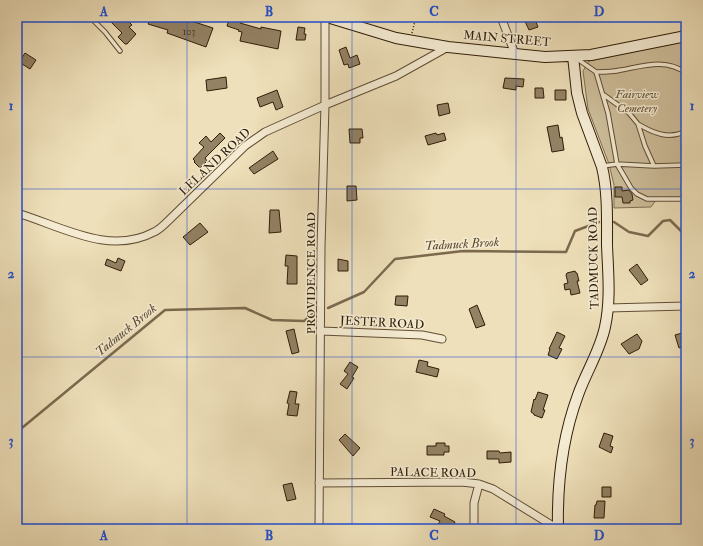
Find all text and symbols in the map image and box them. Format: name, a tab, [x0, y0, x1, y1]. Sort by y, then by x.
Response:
text: A	[99, 4, 109, 20]
text: B	[265, 4, 273, 20]
text: C	[429, 4, 439, 20]
text: D	[594, 4, 605, 20]
house number: 103	[183, 26, 195, 38]
street label: MAIN STREET	[463, 28, 551, 50]
park label: Fairview Cemetery	[614, 87, 659, 116]
text: 1	[9, 98, 14, 114]
text: 1	[690, 98, 695, 114]
street label: LELAND ROAD	[176, 125, 254, 199]
street label: TADMUCK ROAD	[586, 206, 602, 309]
street label: PROVIDENCE ROAD	[304, 212, 319, 334]
water label: Tadmuck Brook	[424, 234, 500, 254]
text: 2	[8, 266, 15, 282]
text: 2	[689, 266, 696, 282]
water label: Tadmuck Brook	[92, 300, 160, 360]
street label: JESTER ROAD	[339, 313, 425, 333]
text: 3	[9, 433, 14, 449]
text: 3	[690, 433, 695, 449]
street label: PALACE ROAD	[390, 465, 476, 481]
text: A	[99, 528, 109, 544]
text: B	[265, 528, 273, 544]
text: C	[429, 528, 439, 544]
text: D	[594, 528, 605, 544]

